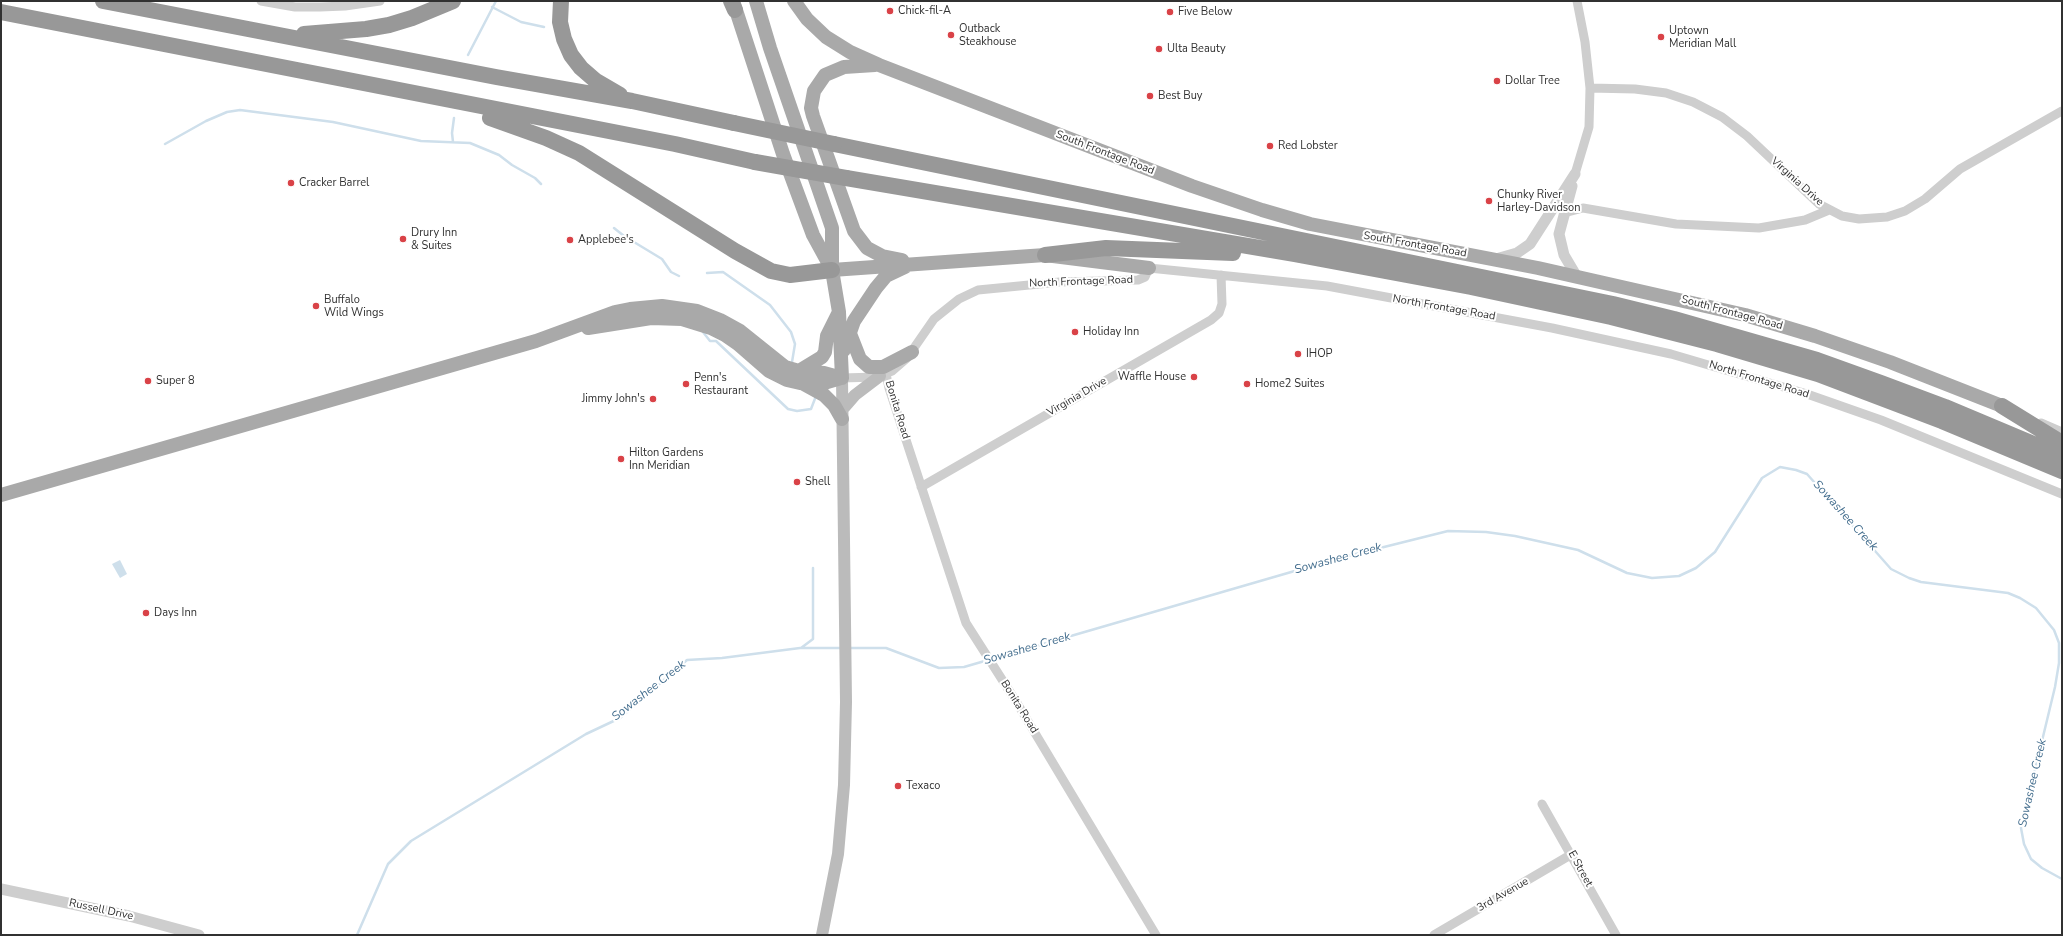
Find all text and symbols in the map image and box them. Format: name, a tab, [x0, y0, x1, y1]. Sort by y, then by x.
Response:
place label: Chick-fil-A	[898, 4, 951, 18]
place label: Five Below	[1178, 5, 1233, 19]
marker: Chick-fil-A	[885, 6, 895, 16]
marker: Five Below	[1165, 7, 1175, 17]
place label: Outback Steakhouse	[959, 22, 1016, 48]
place label: Uptown Meridian Mall	[1669, 24, 1736, 50]
marker: Outback Steakhouse	[946, 30, 956, 40]
marker: Uptown Meridian Mall	[1656, 32, 1666, 42]
place label: Ulta Beauty	[1167, 42, 1226, 56]
marker: Ulta Beauty	[1154, 44, 1164, 54]
place label: Dollar Tree	[1505, 74, 1560, 88]
marker: Dollar Tree	[1492, 76, 1502, 86]
place label: Best Buy	[1158, 89, 1202, 103]
marker: Best Buy	[1145, 91, 1155, 101]
street label: South Frontage Road	[1054, 128, 1156, 178]
place label: Red Lobster	[1278, 139, 1338, 153]
marker: Red Lobster	[1265, 141, 1275, 151]
street label: Virginia Drive	[1768, 155, 1826, 209]
place label: Cracker Barrel	[299, 176, 369, 190]
marker: Cracker Barrel	[286, 178, 296, 188]
place label: Chunky River Harley-Davidson	[1497, 188, 1580, 214]
marker: Chunky River Harley-Davidson	[1484, 196, 1494, 206]
place label: Drury Inn & Suites	[411, 226, 457, 252]
street label: South Frontage Road	[1362, 229, 1468, 261]
place label: Applebee's	[578, 233, 634, 247]
marker: Drury Inn & Suites	[398, 234, 408, 244]
marker: Applebee's	[565, 235, 575, 245]
street label: North Frontage Road	[1029, 274, 1133, 290]
street label: North Frontage Road	[1392, 292, 1496, 324]
place label: Buffalo Wild Wings	[324, 293, 384, 319]
street label: South Frontage Road	[1680, 293, 1784, 333]
marker: Buffalo Wild Wings	[311, 301, 321, 311]
place label: Holiday Inn	[1083, 325, 1139, 339]
marker: Holiday Inn	[1070, 327, 1080, 337]
place label: IHOP	[1306, 347, 1333, 361]
marker: IHOP	[1293, 349, 1303, 359]
street label: North Frontage Road	[1707, 358, 1811, 402]
place label: Waffle House	[1118, 370, 1186, 384]
place label: Penn's Restaurant	[694, 371, 748, 397]
marker: Waffle House	[1189, 372, 1199, 382]
place label: Super 8	[156, 374, 195, 388]
street label: Virginia Drive	[1045, 375, 1109, 419]
marker: Super 8	[143, 376, 153, 386]
place label: Home2 Suites	[1255, 377, 1325, 391]
marker: Penn's Restaurant	[681, 379, 691, 389]
street label: Bonita Road	[882, 379, 912, 441]
marker: Home2 Suites	[1242, 379, 1252, 389]
place label: Jimmy John's	[582, 392, 645, 406]
marker: Jimmy John's	[648, 394, 658, 404]
place label: Hilton Gardens Inn Meridian	[629, 446, 704, 472]
marker: Hilton Gardens Inn Meridian	[616, 454, 626, 464]
place label: Shell	[805, 475, 830, 489]
marker: Shell	[792, 477, 802, 487]
water label: Sowashee Creek	[1810, 478, 1880, 554]
water label: Sowashee Creek	[1293, 540, 1383, 578]
place label: Days Inn	[154, 606, 197, 620]
marker: Days Inn	[141, 608, 151, 618]
water label: Sowashee Creek	[982, 630, 1072, 668]
water label: Sowashee Creek	[609, 658, 689, 724]
street label: Bonita Road	[997, 678, 1041, 736]
water label: Sowashee Creek	[2016, 738, 2050, 828]
place label: Texaco	[906, 779, 940, 793]
marker: Texaco	[893, 781, 903, 791]
street label: E Street	[1565, 849, 1595, 889]
street label: 3rd Avenue	[1475, 875, 1531, 915]
street label: Russell Drive	[68, 897, 134, 923]

